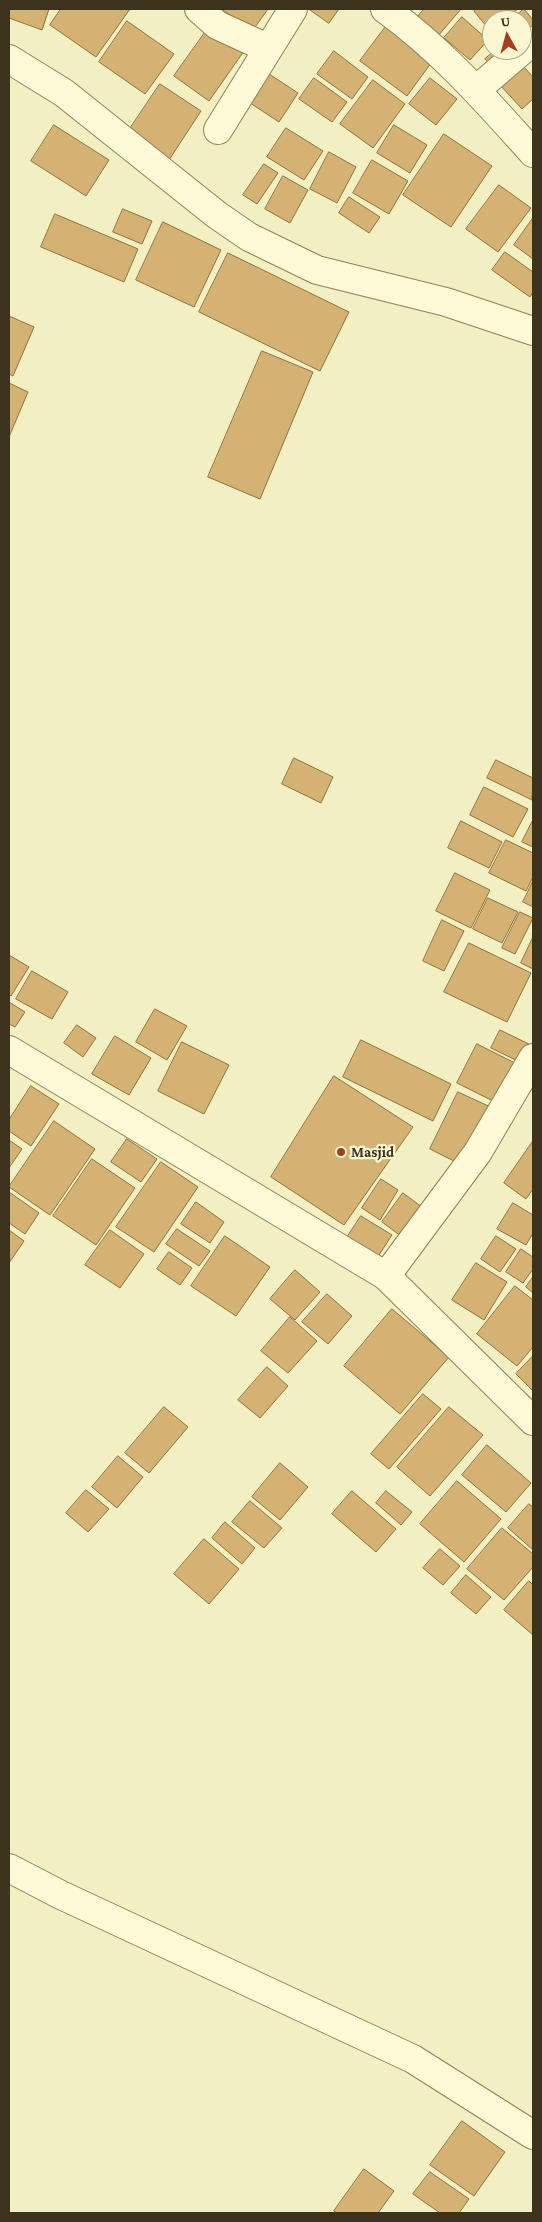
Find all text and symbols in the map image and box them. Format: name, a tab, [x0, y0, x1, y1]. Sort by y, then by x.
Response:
north arrow	[482, 10, 532, 60]
text: U	[500, 13, 511, 30]
place label: Masjid	[351, 1143, 394, 1161]
marker: Masjid	[335, 1146, 347, 1158]

